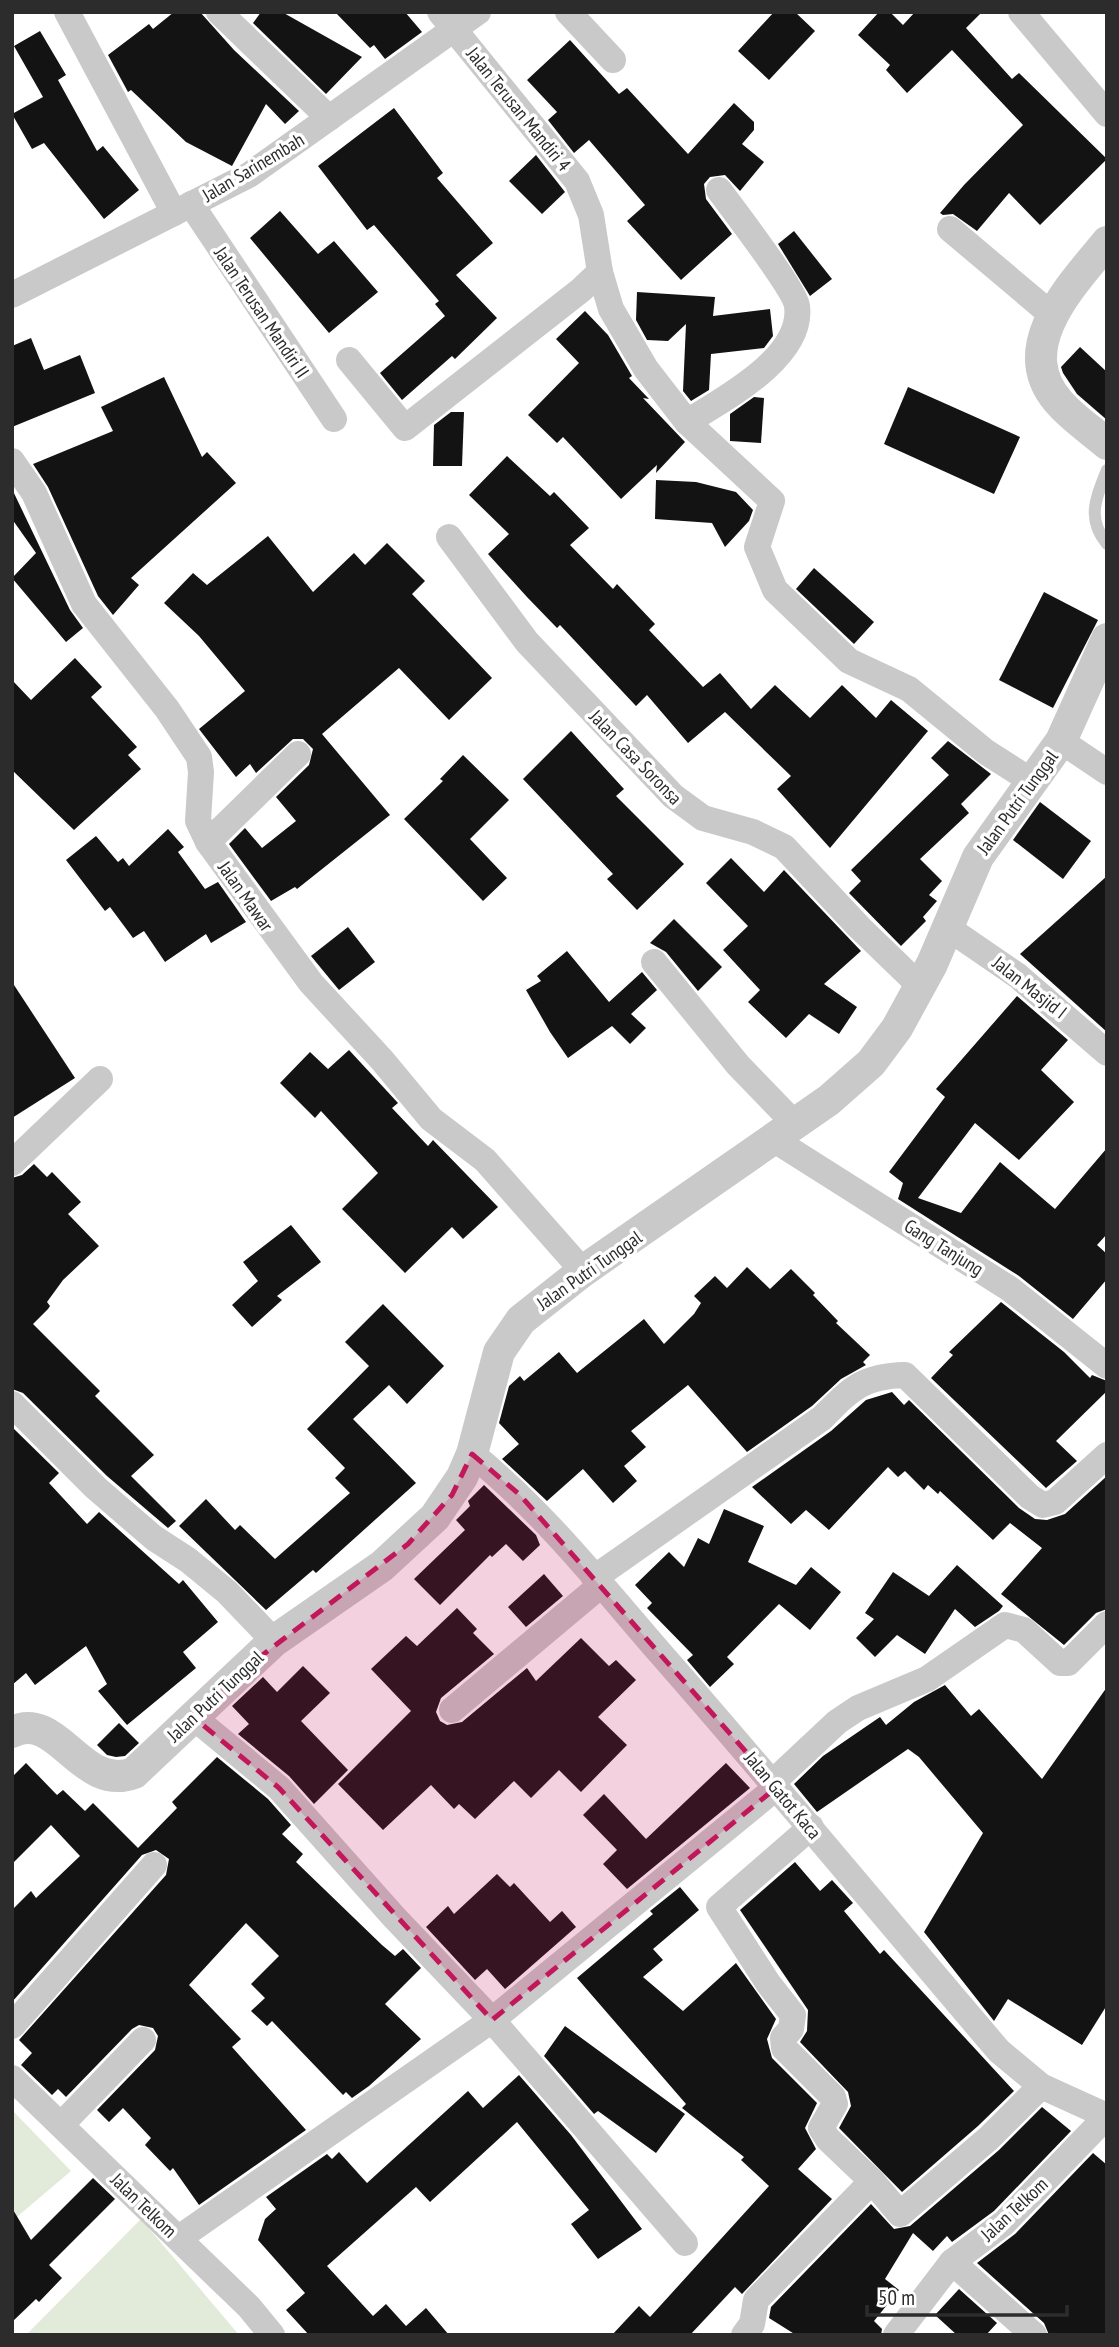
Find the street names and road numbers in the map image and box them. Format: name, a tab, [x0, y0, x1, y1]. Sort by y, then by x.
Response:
street label: Jalan Terusan Mandiri 4	[461, 41, 577, 176]
street label: Jalan Sarinembah	[197, 127, 308, 207]
street label: Jalan Terusan Mandiri II	[209, 241, 315, 382]
street label: Jalan Casa Soronsa	[584, 704, 687, 810]
street label: Jalan Putri Tunggal	[971, 745, 1063, 860]
street label: Jalan Mawar	[213, 855, 279, 936]
street label: Jalan Masjid I	[987, 950, 1072, 1023]
street label: Gang Tanjung	[900, 1213, 988, 1281]
street label: Jalan Putri Tunggal	[531, 1225, 647, 1316]
street label: Jalan Putri Tunggal	[161, 1645, 269, 1747]
street label: Jalan Gatot Kaca	[739, 1746, 827, 1844]
street label: Jalan Telkom	[105, 2167, 182, 2242]
street label: Jalan Telkom	[975, 2172, 1052, 2247]

